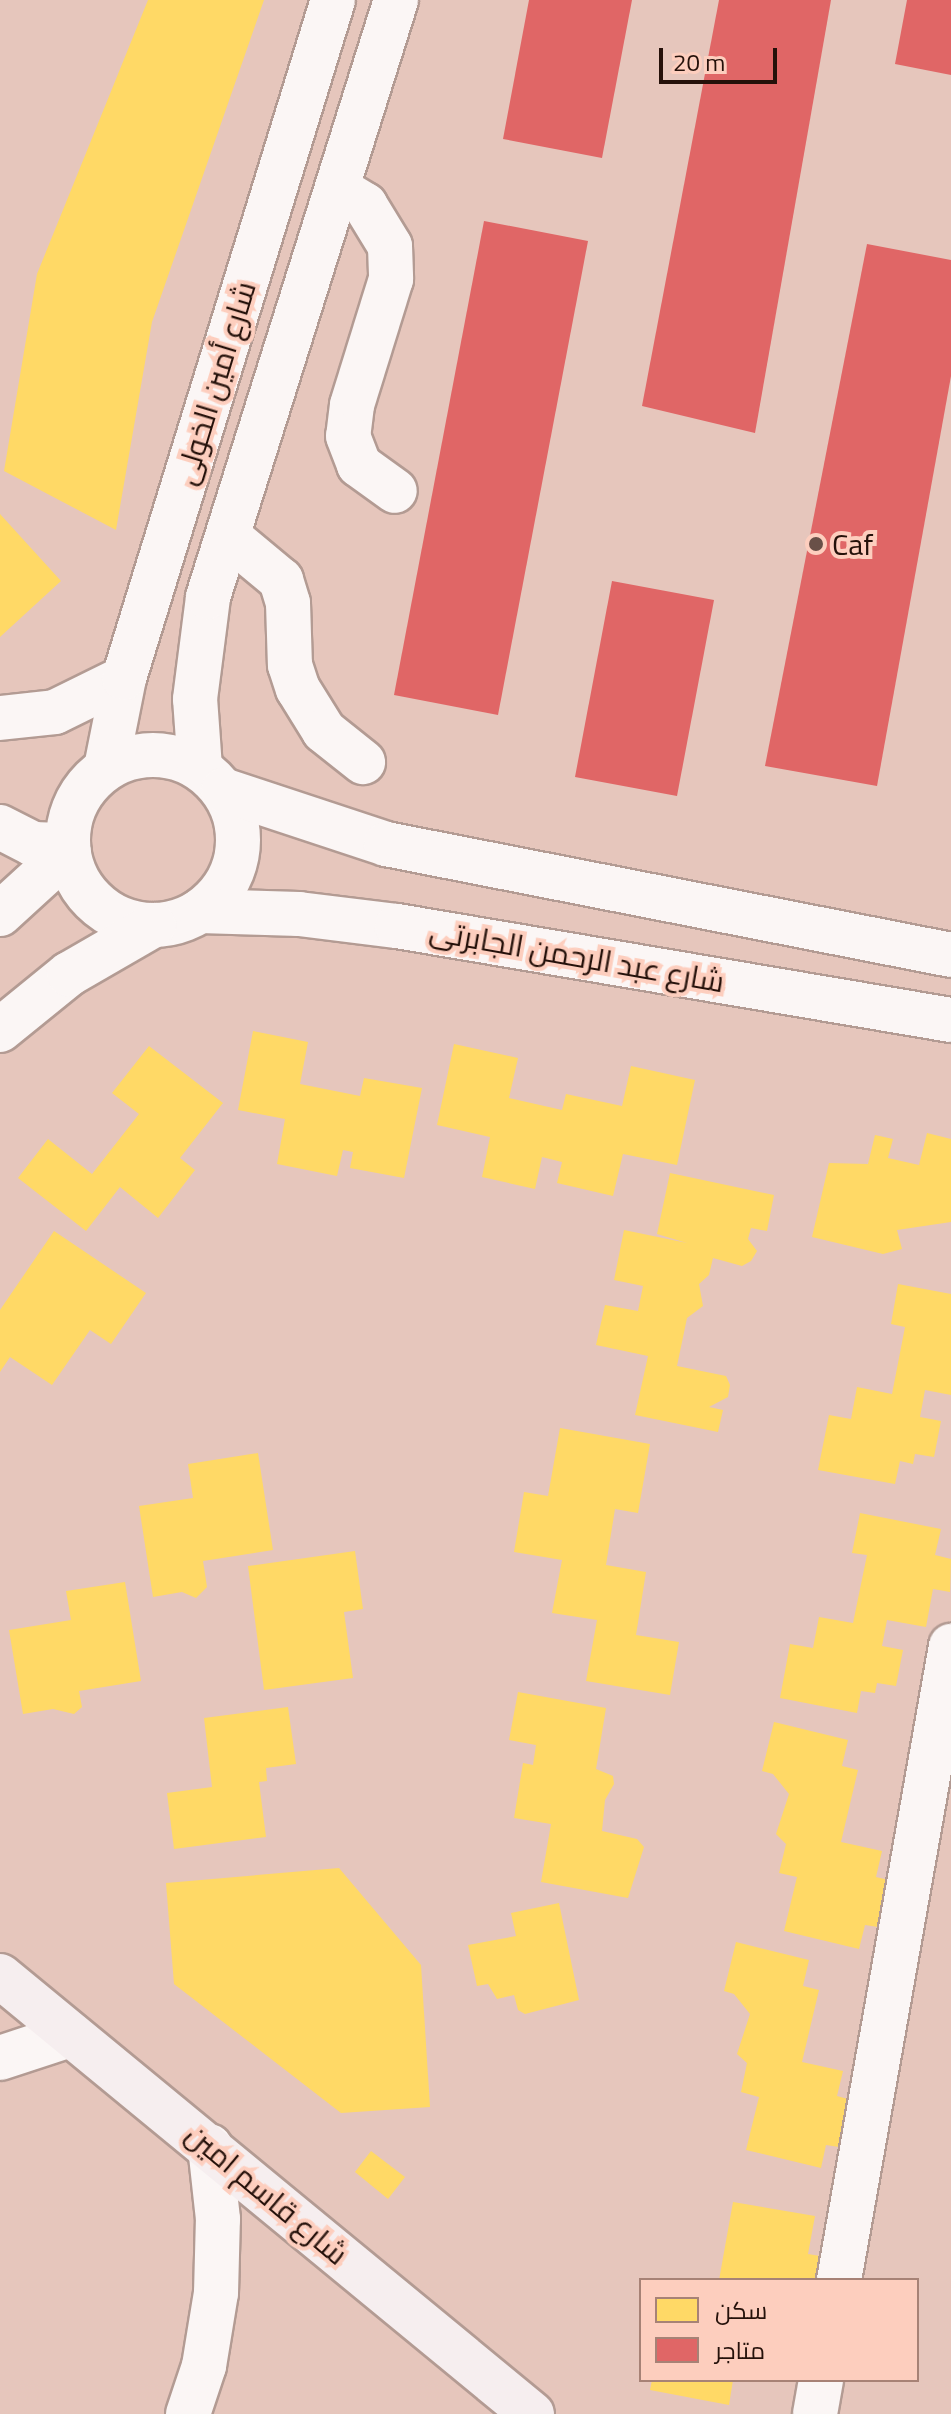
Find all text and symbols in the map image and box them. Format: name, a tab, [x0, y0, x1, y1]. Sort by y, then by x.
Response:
scale bar	[663, 32, 781, 82]
text: 20 m	[673, 44, 725, 80]
street label: شارع أمين الخولى	[167, 277, 263, 489]
place label: Caf	[832, 526, 873, 562]
marker: Caf	[807, 535, 825, 553]
street label: شارع عبد الرحمن الجابرتى	[427, 912, 727, 1000]
street label: شارع قاسم امين	[179, 2116, 355, 2272]
legend	[639, 2278, 919, 2382]
text: سكن	[715, 2292, 767, 2328]
text: متاجر	[715, 2332, 765, 2368]

